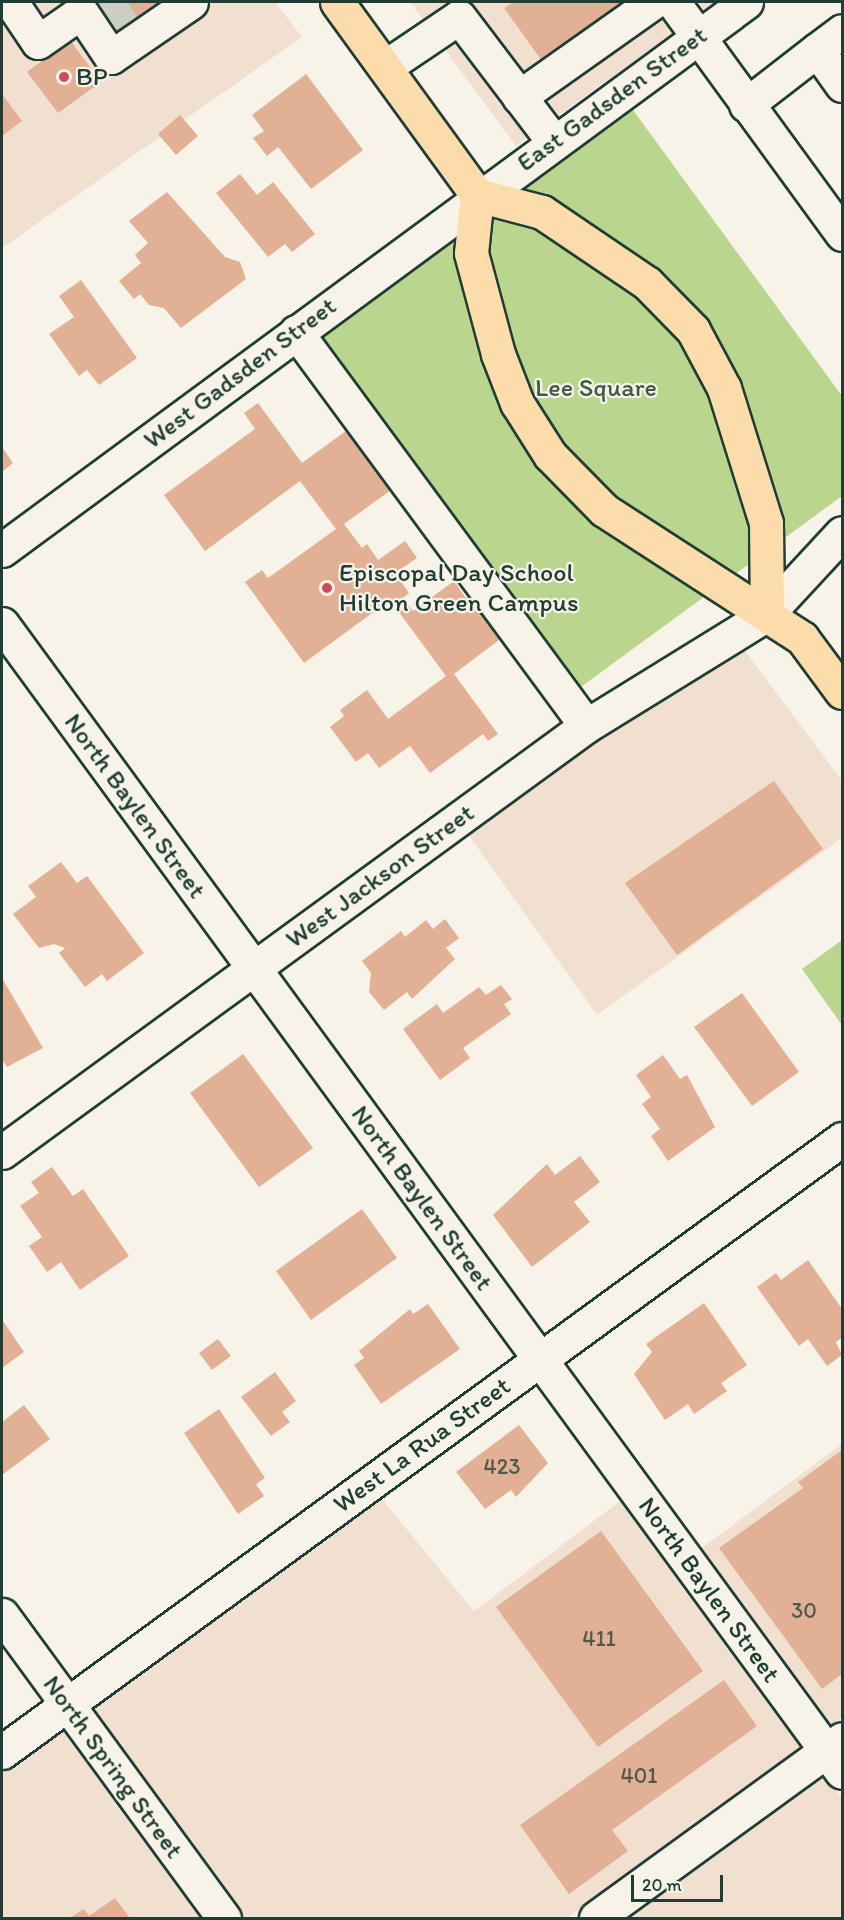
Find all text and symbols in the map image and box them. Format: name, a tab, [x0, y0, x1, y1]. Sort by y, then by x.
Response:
street label: East Gadsden Street	[511, 19, 713, 179]
place label: BP	[76, 61, 108, 93]
marker: BP	[57, 70, 71, 84]
street label: West Gadsden Street	[137, 290, 343, 456]
park label: Lee Square	[535, 372, 657, 404]
place label: Episcopal Day School Hilton Green Campus	[339, 557, 578, 618]
marker: Episcopal Day School Hilton Green Campus	[320, 581, 334, 595]
street label: North Baylen Street	[57, 707, 213, 905]
street label: West Jackson Street	[279, 797, 481, 955]
street label: North Baylen Street	[344, 1099, 500, 1297]
street label: West La Rua Street	[328, 1370, 516, 1520]
house number: 423	[484, 1454, 520, 1480]
street label: North Baylen Street	[631, 1491, 787, 1689]
house number: 30	[791, 1598, 817, 1624]
house number: 411	[582, 1626, 616, 1652]
street label: North Spring Street	[36, 1670, 190, 1864]
house number: 401	[621, 1763, 657, 1789]
scale bar	[634, 1863, 726, 1901]
text: 20 m	[642, 1874, 682, 1896]

